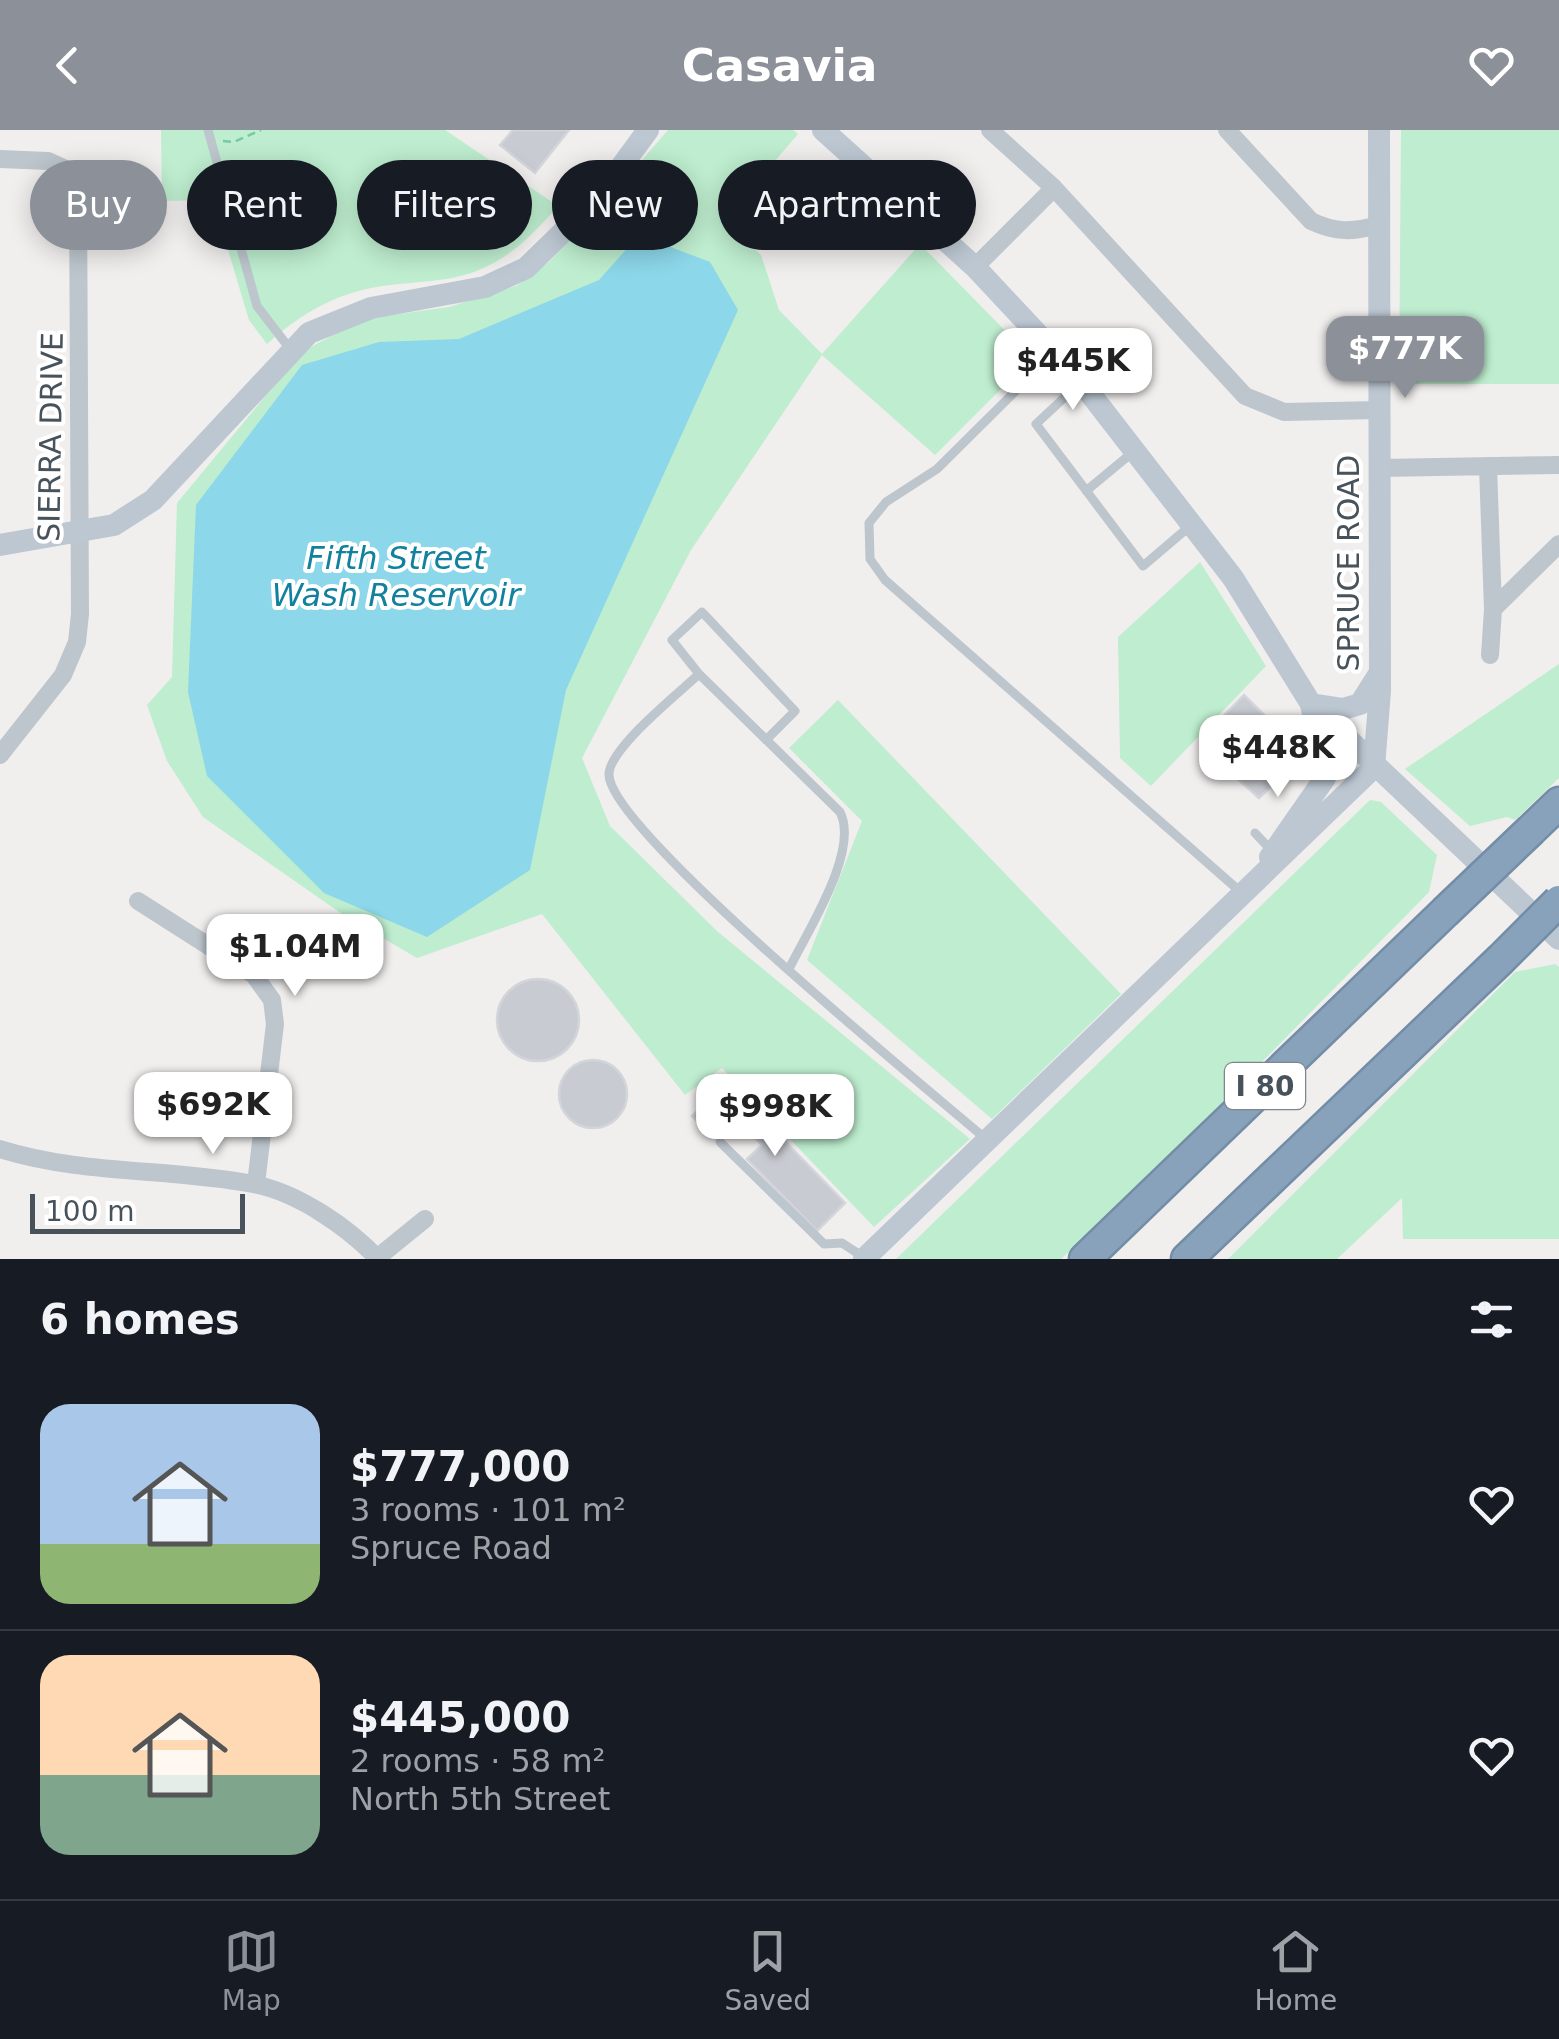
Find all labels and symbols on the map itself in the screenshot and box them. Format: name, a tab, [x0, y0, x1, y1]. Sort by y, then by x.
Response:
pin: $777K	[1335, 316, 1475, 401]
pin: $445K	[1003, 328, 1143, 413]
street label: SIERRA DRIVE	[31, 332, 70, 542]
street label: SPRUCE ROAD	[1331, 455, 1366, 671]
water label: Fifth Street Wash Reservoir	[272, 539, 522, 614]
pin: $448K	[1208, 715, 1348, 800]
pin: $1.04M	[214, 914, 376, 999]
road number: I 80	[1225, 1063, 1305, 1109]
pin: $692K	[143, 1072, 283, 1157]
pin: $998K	[705, 1074, 845, 1159]
scale bar	[30, 1189, 245, 1234]

